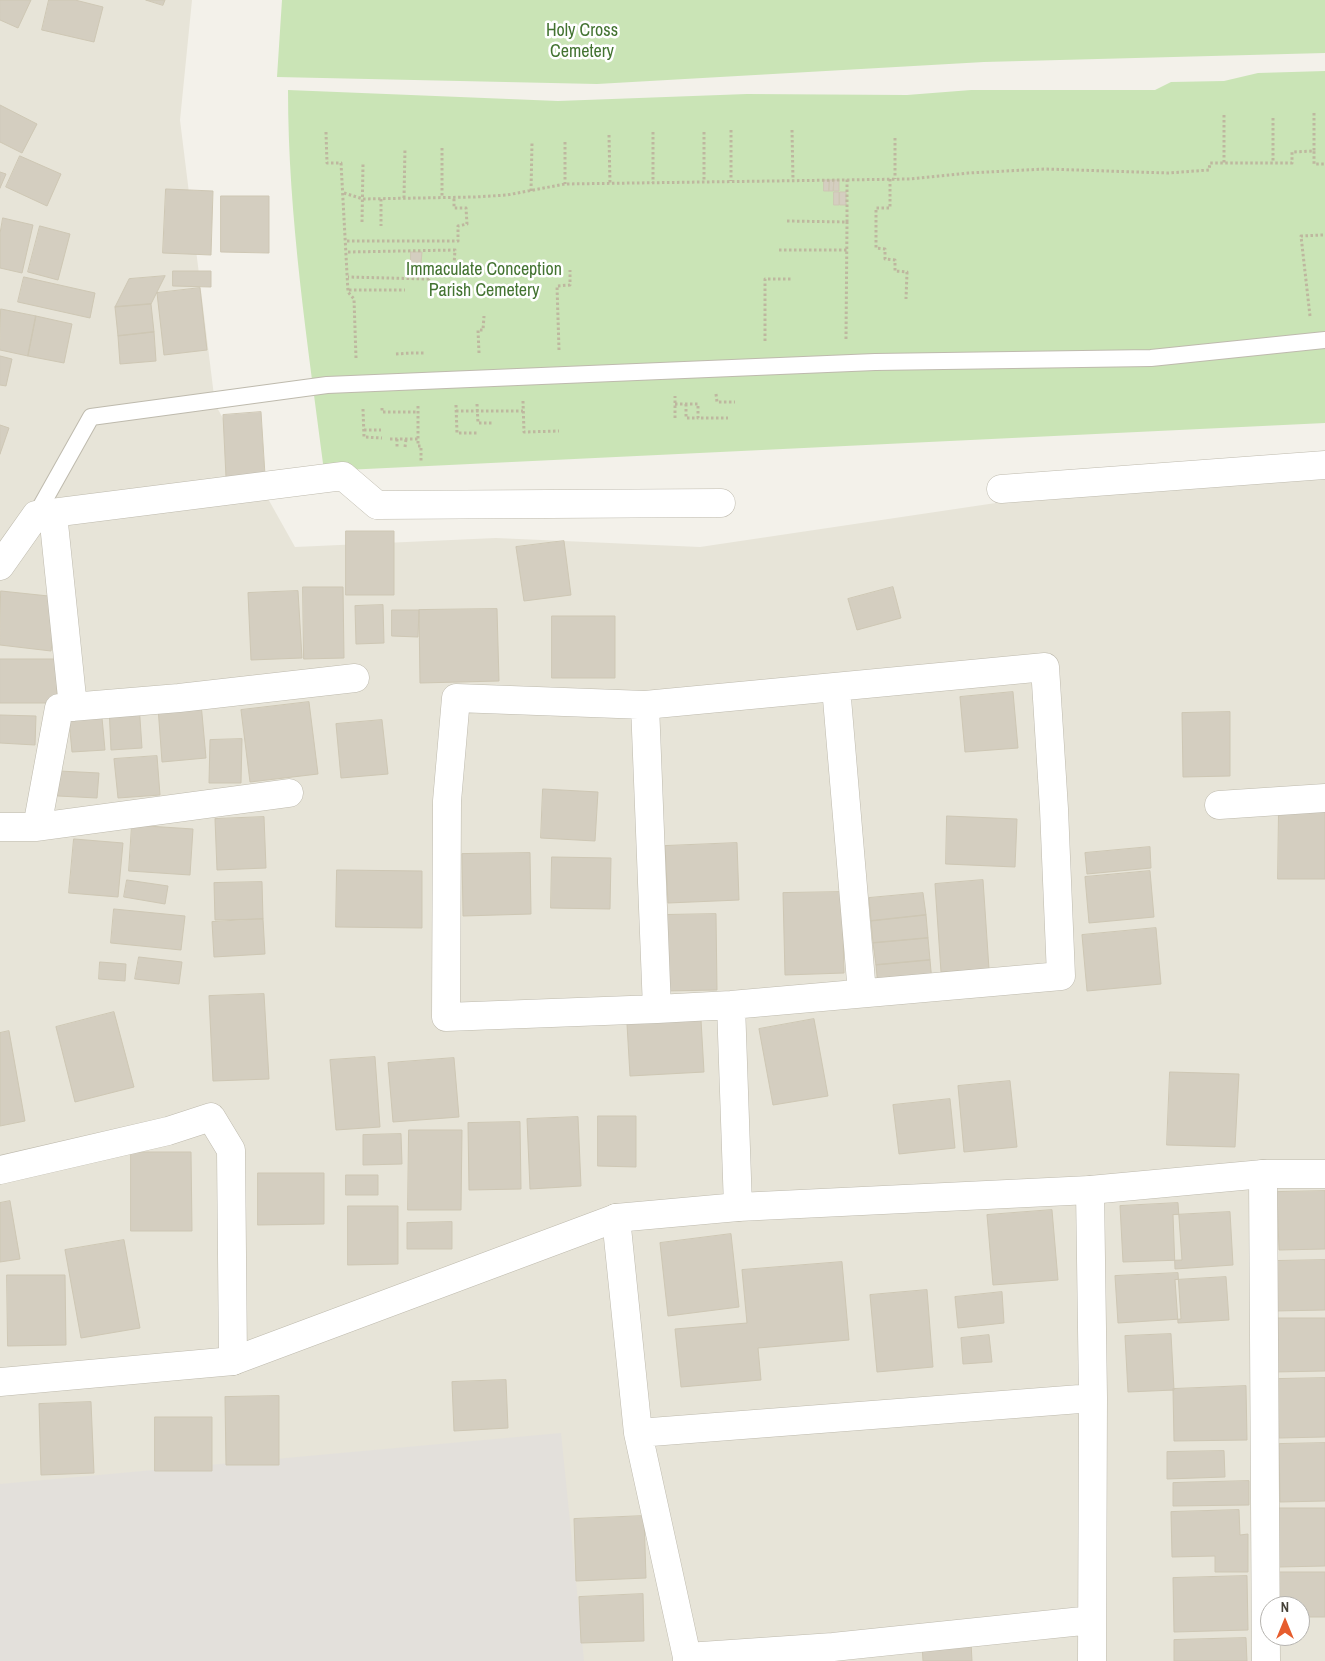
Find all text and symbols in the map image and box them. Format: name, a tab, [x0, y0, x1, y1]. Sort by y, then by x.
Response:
park label: Holy Cross Cemetery	[546, 20, 618, 62]
park label: Immaculate Conception Parish Cemetery	[406, 259, 562, 302]
north arrow	[1260, 1596, 1310, 1646]
text: N	[1281, 1598, 1289, 1616]

